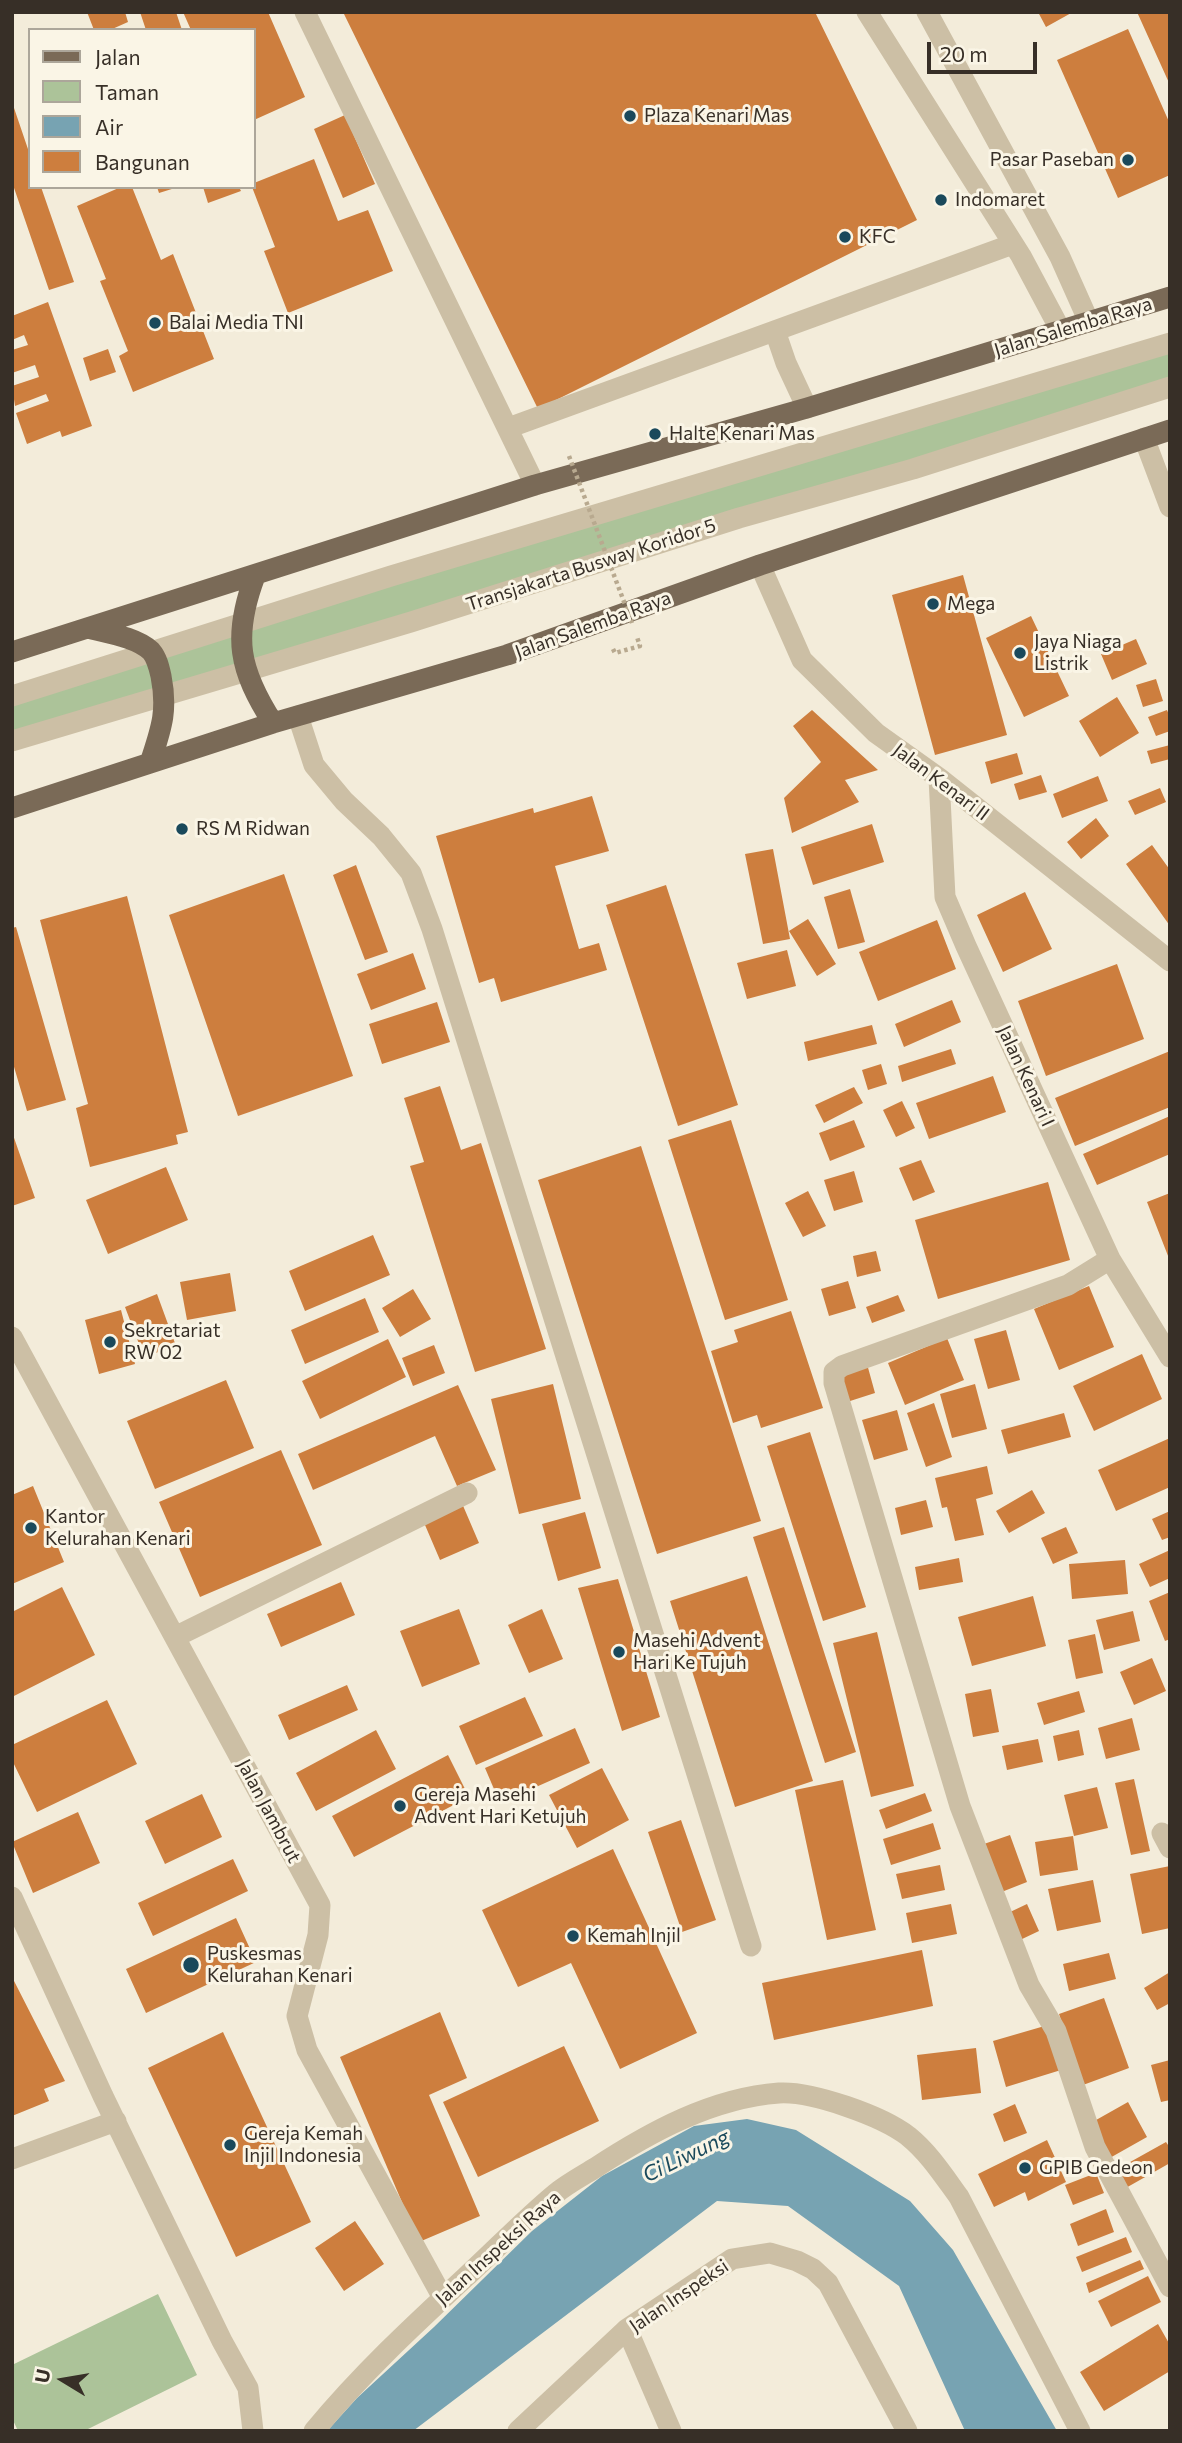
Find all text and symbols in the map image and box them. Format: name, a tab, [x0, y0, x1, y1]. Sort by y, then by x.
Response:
legend	[28, 28, 256, 189]
scale bar	[930, 28, 1040, 72]
text: 20 m	[940, 41, 988, 66]
text: Jalan	[95, 44, 140, 69]
text: Taman	[95, 79, 159, 104]
place label: Plaza Kenari Mas	[644, 105, 789, 127]
marker: Plaza Kenari Mas	[622, 108, 638, 124]
text: Air	[95, 114, 123, 139]
text: Bangunan	[95, 149, 190, 174]
place label: Pasar Paseban	[990, 149, 1114, 171]
marker: Pasar Paseban	[1120, 152, 1136, 168]
place label: Indomaret	[955, 189, 1045, 211]
marker: Indomaret	[933, 192, 949, 208]
place label: KFC	[859, 226, 896, 248]
marker: KFC	[837, 229, 853, 245]
street label: Jalan Salemba Raya	[991, 292, 1155, 362]
place label: Balai Media TNI	[169, 312, 304, 334]
marker: Balai Media TNI	[147, 315, 163, 331]
place label: Halte Kenari Mas	[669, 423, 815, 445]
marker: Halte Kenari Mas	[647, 426, 663, 442]
street label: Transjakarta Busway Koridor 5	[463, 514, 719, 616]
street label: Jalan Salemba Raya	[512, 586, 674, 664]
place label: Mega	[947, 593, 995, 615]
marker: Mega	[925, 596, 941, 612]
place label: Jaya Niaga Listrik	[1034, 631, 1122, 675]
marker: Jaya Niaga Listrik	[1012, 645, 1028, 661]
street label: Jalan Kenari II	[888, 738, 994, 826]
place label: RS M Ridwan	[196, 818, 310, 840]
marker: RS M Ridwan	[174, 821, 190, 837]
street label: Jalan Kenari I	[993, 1022, 1059, 1130]
place label: Sekretariat RW 02	[124, 1320, 221, 1364]
marker: Sekretariat RW 02	[102, 1334, 118, 1350]
place label: Kantor Kelurahan Kenari	[45, 1506, 191, 1550]
marker: Kantor Kelurahan Kenari	[23, 1520, 39, 1536]
place label: Masehi Advent Hari Ke Tujuh	[633, 1630, 761, 1674]
marker: Masehi Advent Hari Ke Tujuh	[611, 1644, 627, 1660]
street label: Jalan Jambrut	[232, 1755, 306, 1867]
place label: Gereja Masehi Advent Hari Ketujuh	[414, 1784, 586, 1828]
marker: Gereja Masehi Advent Hari Ketujuh	[392, 1798, 408, 1814]
place label: Kemah Injil	[587, 1925, 681, 1947]
marker: Kemah Injil	[565, 1928, 581, 1944]
place label: Puskesmas Kelurahan Kenari	[207, 1943, 353, 1987]
marker: Puskesmas Kelurahan Kenari	[181, 1955, 201, 1975]
place label: Gereja Kemah Injil Indonesia	[244, 2123, 363, 2167]
water label: Ci Liwung	[639, 2124, 733, 2188]
marker: Gereja Kemah Injil Indonesia	[222, 2137, 238, 2153]
place label: GPIB Gedeon	[1039, 2157, 1153, 2179]
marker: GPIB Gedeon	[1017, 2160, 1033, 2176]
street label: Jalan Inspeksi Raya	[431, 2186, 565, 2310]
street label: Jalan Inspeksi	[625, 2254, 733, 2338]
north arrow	[28, 2345, 98, 2415]
text: U	[29, 2367, 55, 2385]

